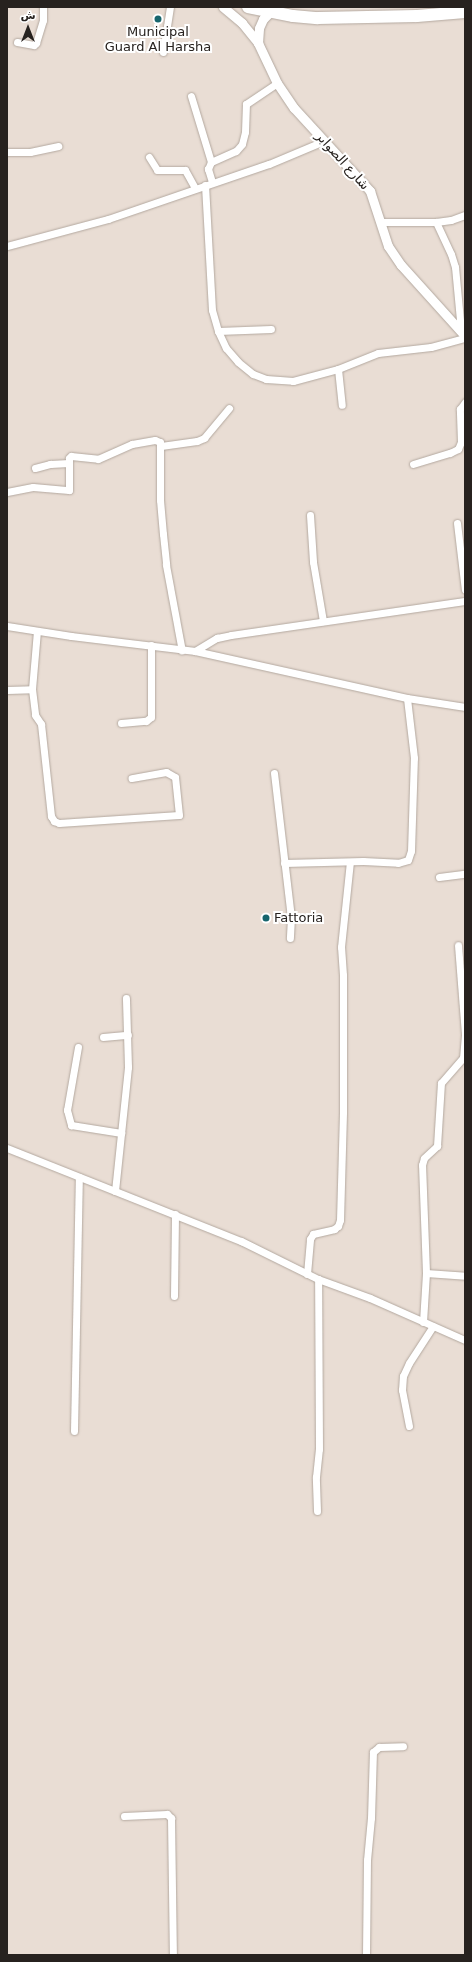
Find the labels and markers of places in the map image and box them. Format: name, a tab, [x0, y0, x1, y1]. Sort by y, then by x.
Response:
marker: Municipal Guard Al Harsha	[153, 14, 163, 24]
place label: Municipal Guard Al Harsha	[105, 25, 211, 56]
place label: Fattoria	[274, 910, 323, 926]
marker: Fattoria	[261, 913, 271, 923]

